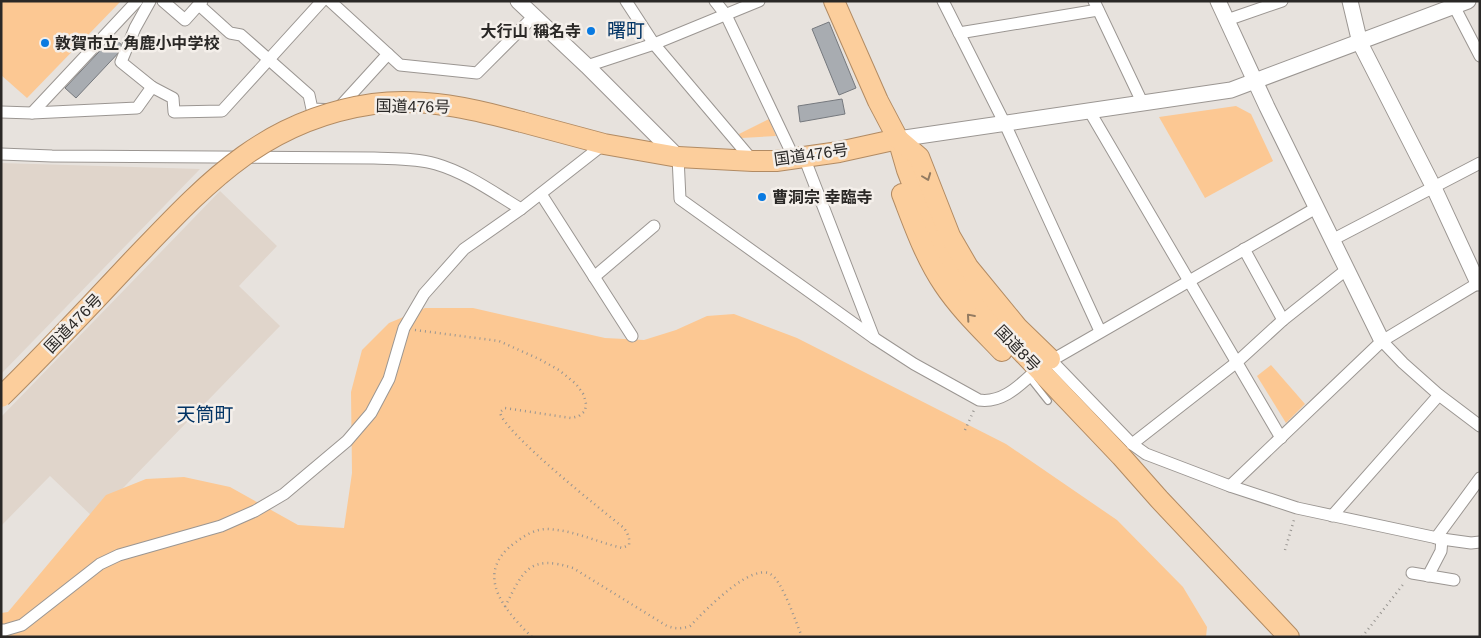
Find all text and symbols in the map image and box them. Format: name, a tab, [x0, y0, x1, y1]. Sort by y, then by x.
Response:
district label: 曙町	[607, 20, 645, 41]
place label: 大行山 稱名寺	[481, 23, 581, 40]
marker: 大行山 稱名寺	[585, 25, 597, 37]
place label: 敦賀市立 角鹿小中学校	[55, 35, 219, 52]
marker: 敦賀市立 角鹿小中学校	[39, 37, 51, 49]
street label: 国道476号	[375, 97, 450, 116]
street label: 国道476号	[773, 141, 849, 168]
one-way arrow	[920, 172, 931, 181]
place label: 曹洞宗 幸臨寺	[772, 189, 872, 206]
marker: 曹洞宗 幸臨寺	[756, 191, 768, 203]
street label: 国道476号	[41, 291, 105, 356]
one-way arrow	[966, 314, 975, 323]
street label: 国道8号	[992, 322, 1044, 375]
district label: 天筒町	[176, 404, 234, 425]

